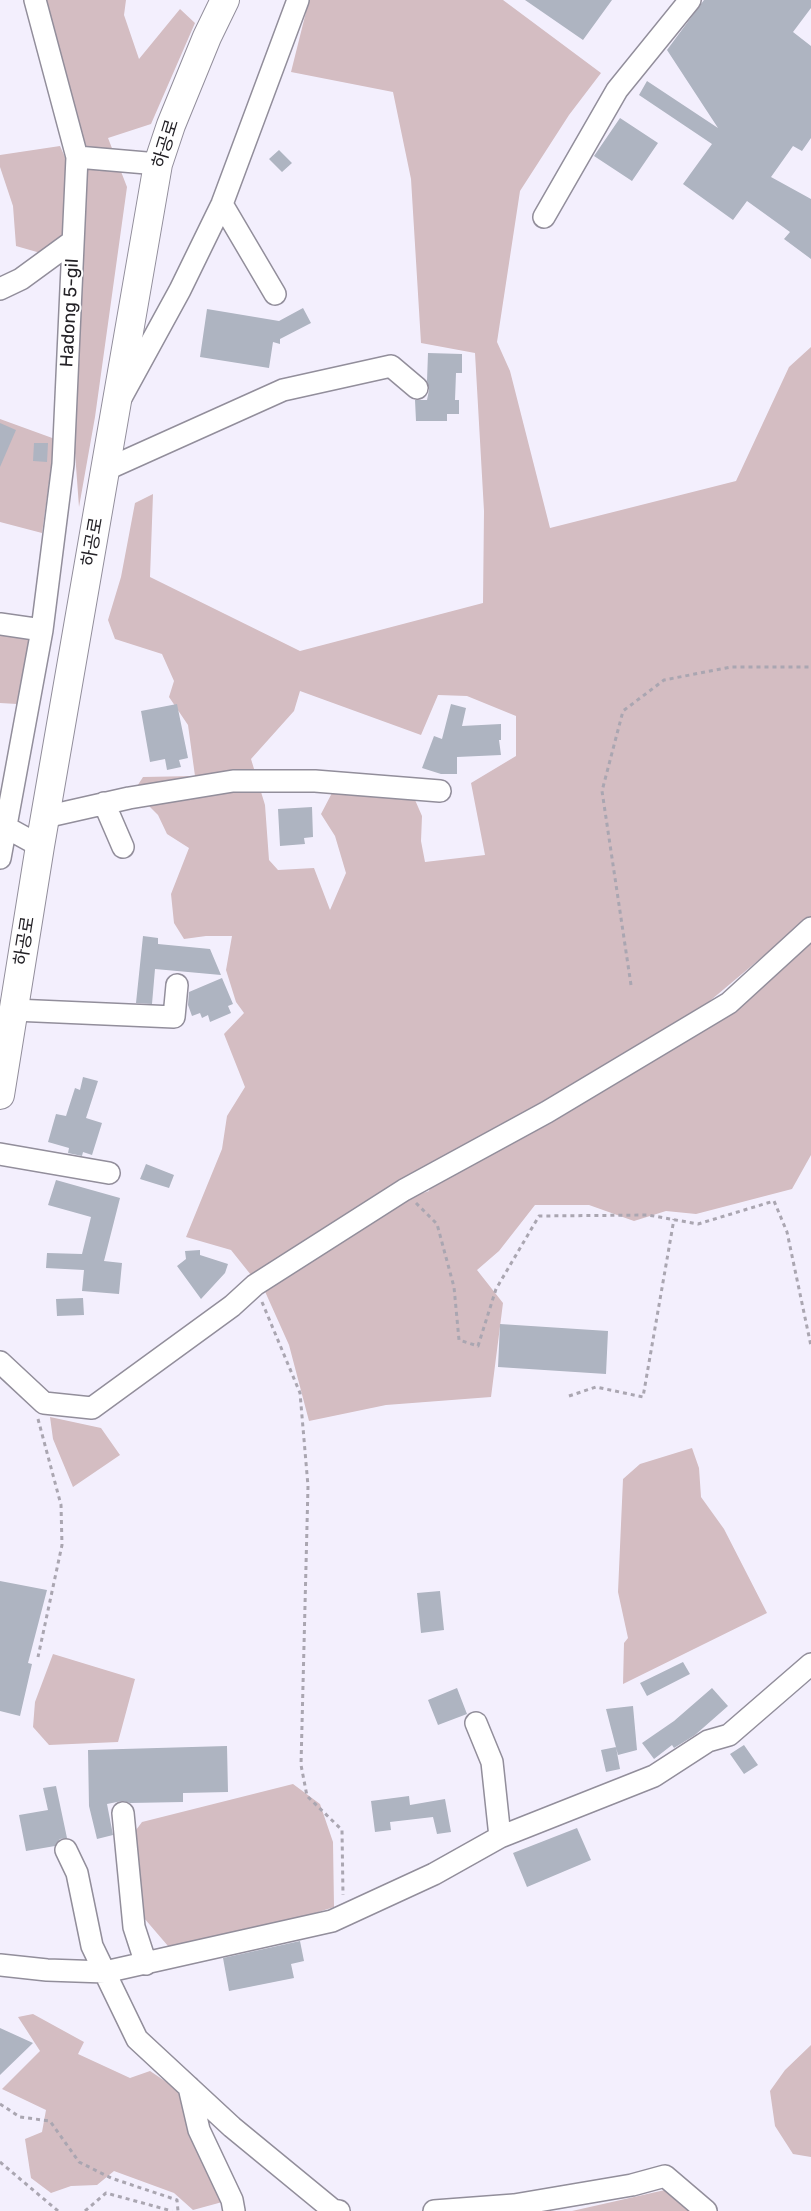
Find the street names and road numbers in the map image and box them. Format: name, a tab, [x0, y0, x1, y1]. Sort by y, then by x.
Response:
street label: 하공로	[148, 117, 184, 171]
street label: Hadong 5-gil	[56, 258, 84, 368]
street label: 하공로	[78, 516, 108, 568]
street label: 하공로	[10, 915, 40, 967]

